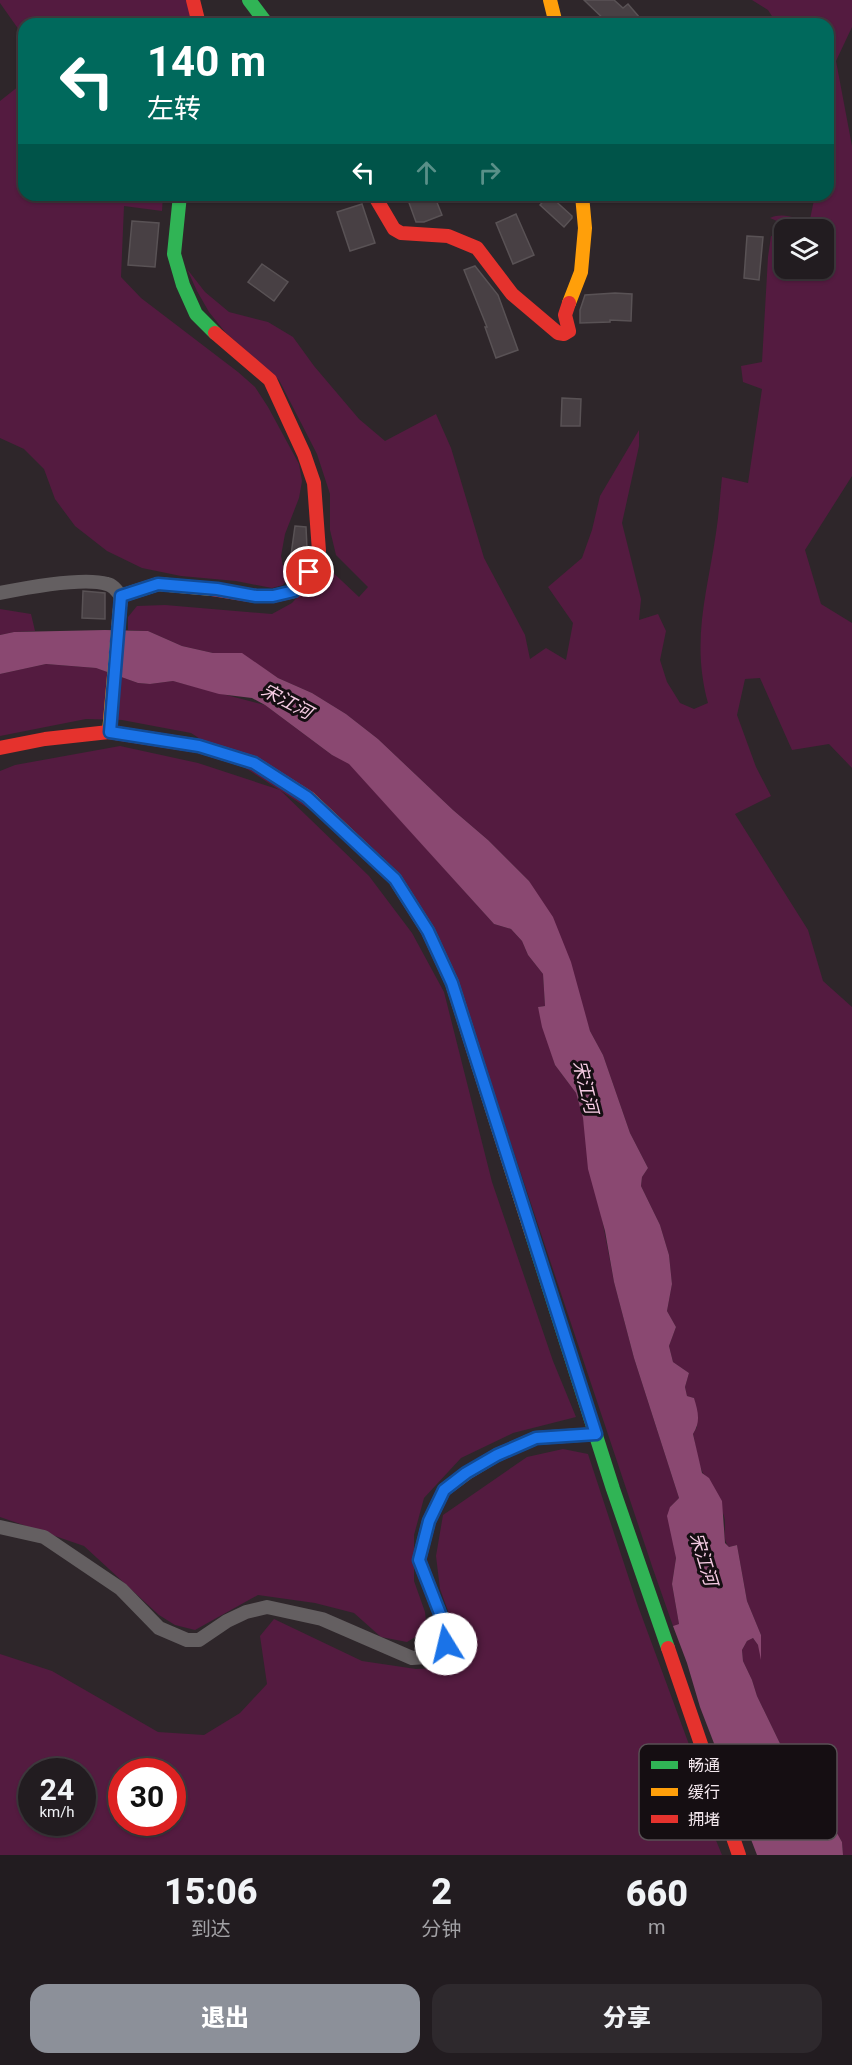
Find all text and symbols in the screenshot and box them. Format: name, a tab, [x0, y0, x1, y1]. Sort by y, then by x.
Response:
text: 140 m	[147, 37, 266, 86]
icon: left	[48, 42, 126, 120]
text: 左转	[147, 93, 201, 125]
icon: left	[347, 156, 380, 189]
icon: ahead	[410, 156, 443, 189]
icon: right	[473, 156, 506, 189]
map controls	[774, 219, 834, 279]
button: layers	[774, 219, 834, 279]
pin	[283, 546, 334, 597]
icon: arrive	[292, 555, 325, 588]
water label: 宋江河	[258, 679, 318, 724]
water label: 宋江河	[569, 1058, 603, 1119]
water label: 宋江河	[686, 1530, 723, 1591]
position arrow	[414, 1612, 478, 1676]
legend	[639, 1744, 837, 1840]
text: 畅通	[688, 1756, 720, 1775]
speed limit sign: 30	[108, 1758, 186, 1836]
text: 24	[40, 1772, 74, 1807]
text: 缓行	[688, 1783, 720, 1802]
text: km/h	[39, 1803, 75, 1821]
text: 拥堵	[688, 1810, 720, 1829]
text: 15:06	[164, 1871, 258, 1913]
text: 2	[431, 1871, 452, 1913]
text: 660	[626, 1873, 688, 1915]
text: m	[648, 1915, 666, 1939]
text: 到达	[191, 1917, 231, 1941]
text: 分钟	[422, 1917, 462, 1941]
button: 退出	[30, 1984, 420, 2053]
button: 分享	[432, 1984, 822, 2053]

